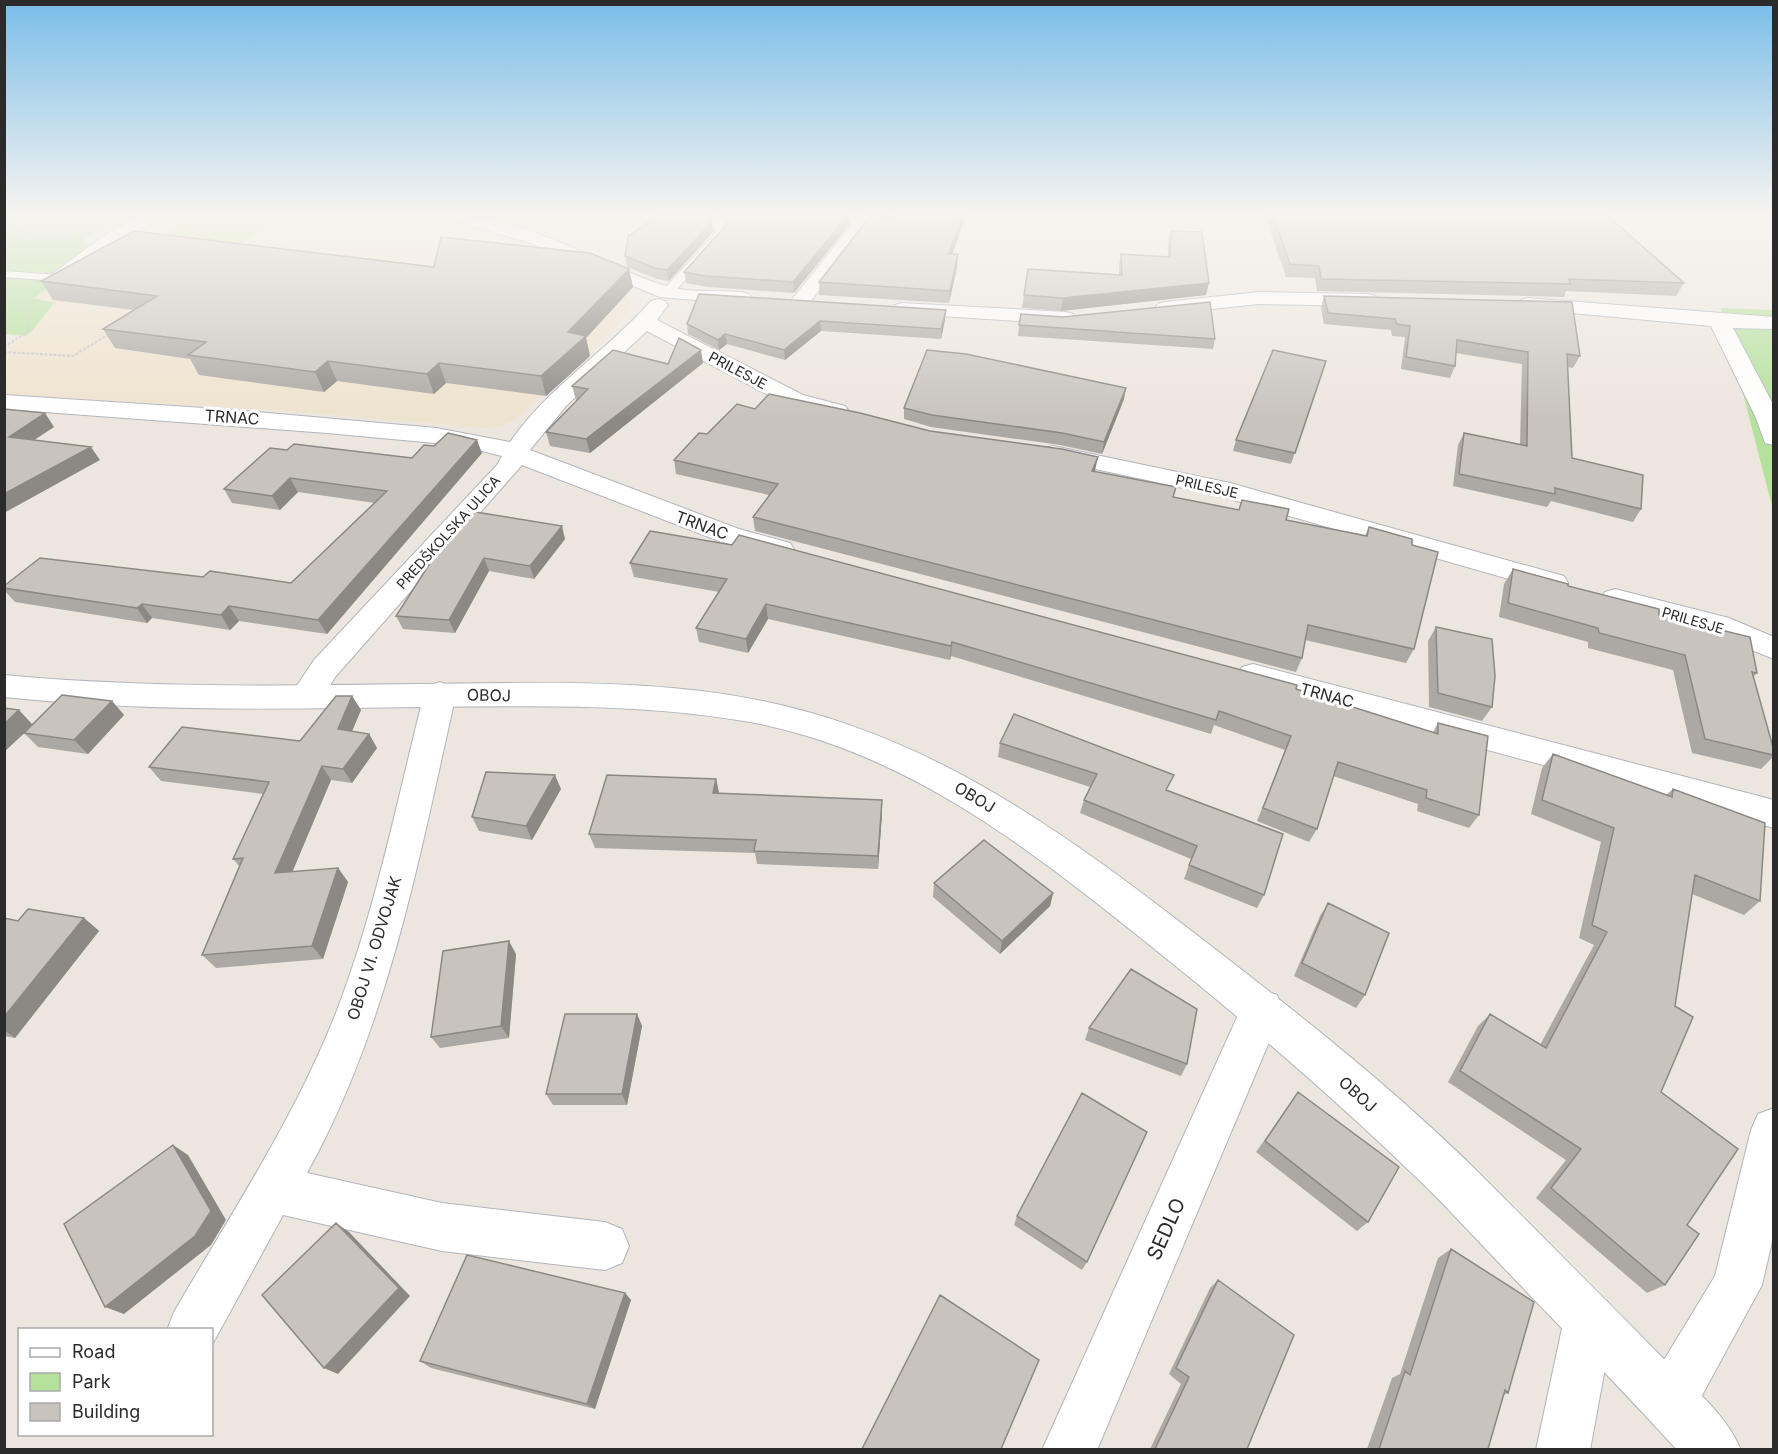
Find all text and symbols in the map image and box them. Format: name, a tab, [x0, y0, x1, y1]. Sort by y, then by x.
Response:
street label: PRILESJE	[706, 348, 770, 392]
street label: TRNAC	[204, 405, 260, 429]
street label: PRILESJE	[1174, 471, 1240, 501]
street label: PREDŠKOLSKA ULICA	[393, 472, 504, 592]
street label: TRNAC	[673, 506, 731, 544]
street label: PRILESJE	[1660, 603, 1726, 637]
street label: TRNAC	[1298, 678, 1356, 712]
street label: OBOJ	[467, 685, 511, 705]
street label: OBOJ	[951, 777, 999, 817]
street label: OBOJ VI. ODVOJAK	[343, 873, 406, 1022]
street label: OBOJ	[1335, 1072, 1381, 1116]
street label: SEDLO	[1142, 1194, 1190, 1264]
legend	[18, 1328, 213, 1436]
text: Road	[72, 1341, 115, 1362]
text: Park	[72, 1371, 111, 1392]
text: Building	[72, 1401, 140, 1422]

